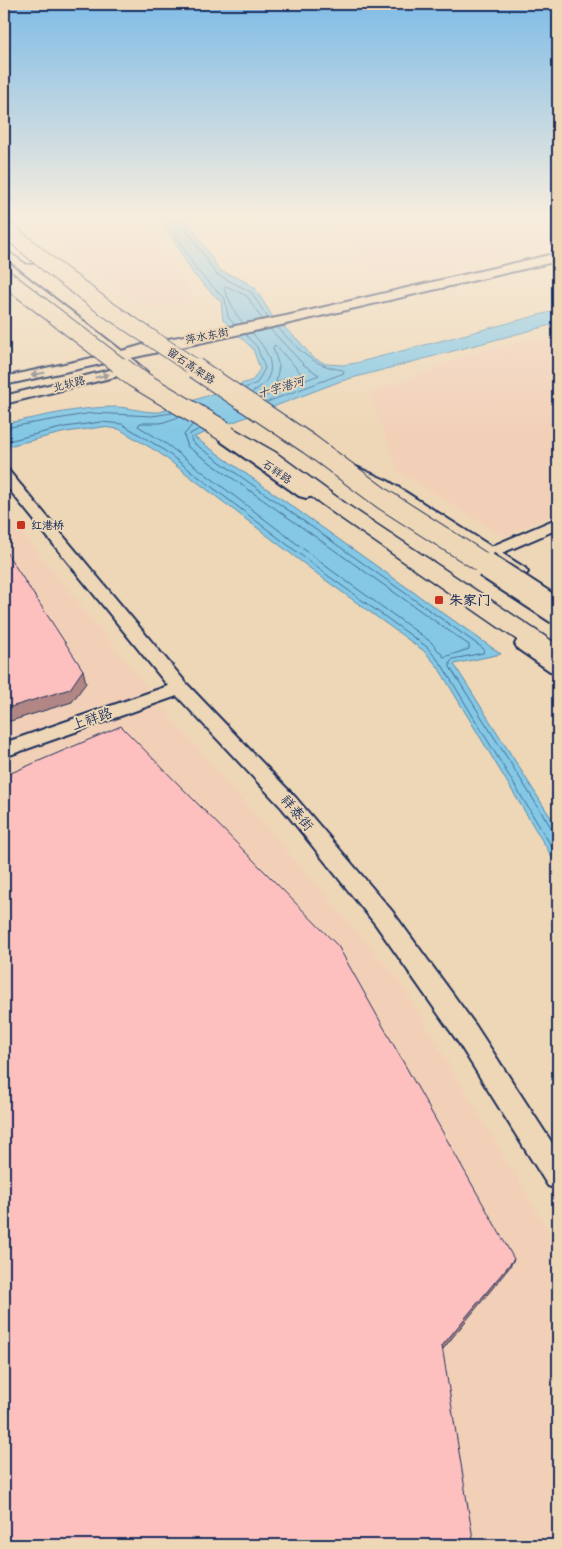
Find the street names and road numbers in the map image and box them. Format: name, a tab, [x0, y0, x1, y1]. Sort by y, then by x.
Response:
street label: 萍水东街	[184, 325, 231, 347]
street label: 留石高架路	[165, 345, 217, 387]
street label: 北软路	[51, 374, 87, 394]
street label: 石祥路	[260, 457, 294, 487]
street label: 上祥路	[69, 704, 115, 734]
street label: 祥泰街	[277, 791, 317, 835]

